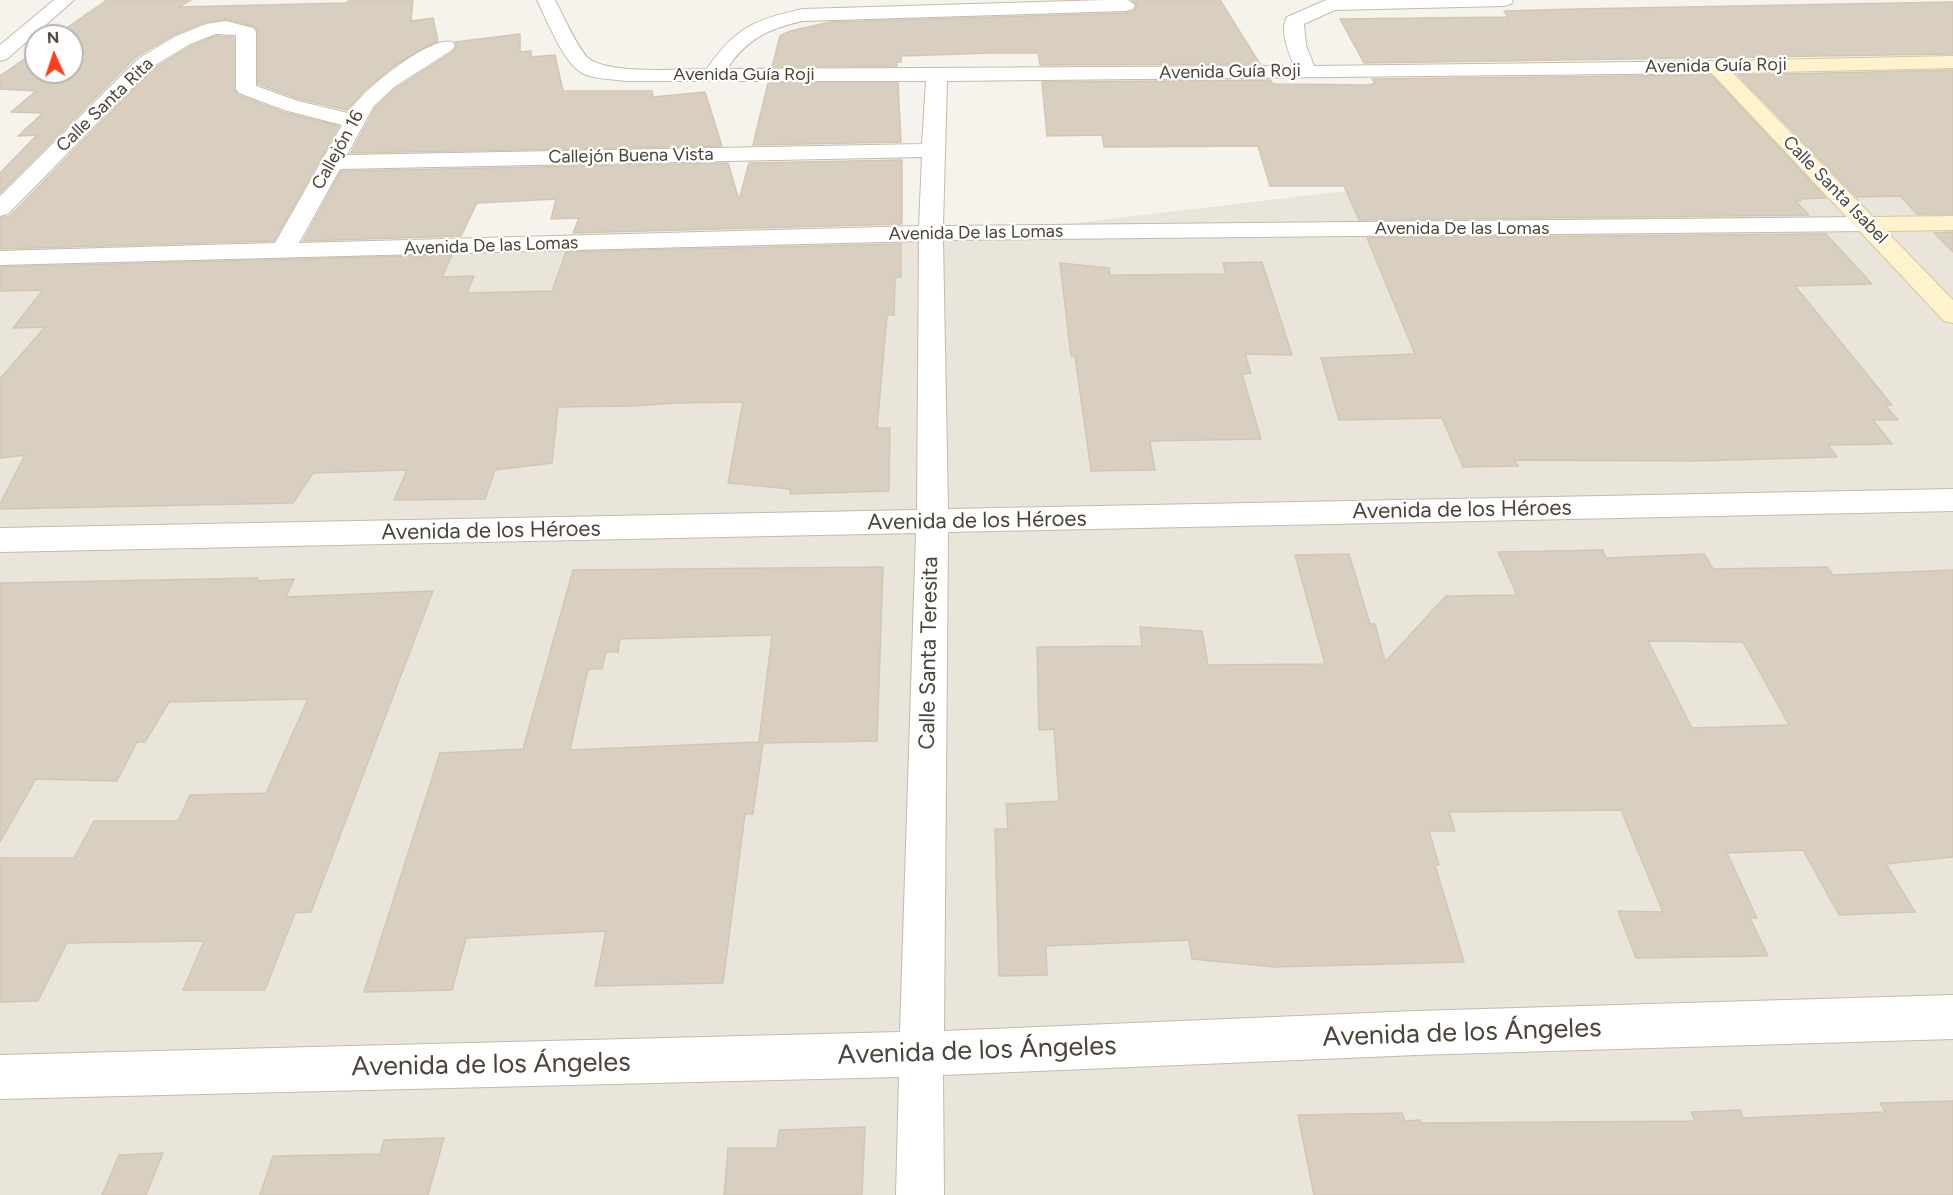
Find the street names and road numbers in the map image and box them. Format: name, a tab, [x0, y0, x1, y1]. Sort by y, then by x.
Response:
street label: Calle Santa Rita	[52, 53, 158, 157]
street label: Avenida Guía Roji	[1645, 54, 1787, 78]
street label: Avenida Guía Roji	[1159, 60, 1301, 84]
street label: Avenida Guía Roji	[673, 64, 815, 86]
street label: Callejón 16	[307, 107, 369, 193]
street label: Calle Santa Isabel	[1778, 131, 1892, 249]
street label: Callejón Buena Vista	[548, 144, 714, 168]
street label: Avenida De las Lomas	[1375, 218, 1549, 240]
street label: Avenida De las Lomas	[888, 221, 1064, 245]
street label: Avenida De las Lomas	[403, 232, 579, 260]
street label: Avenida de los Héroes	[1352, 495, 1572, 525]
street label: Avenida de los Héroes	[867, 506, 1087, 536]
street label: Avenida de los Héroes	[381, 516, 601, 546]
street label: Calle Santa Teresita	[914, 556, 944, 750]
street label: Avenida de los Ángeles	[1322, 1012, 1602, 1054]
street label: Avenida de los Ángeles	[837, 1030, 1117, 1072]
street label: Avenida de los Ángeles	[351, 1046, 631, 1084]

